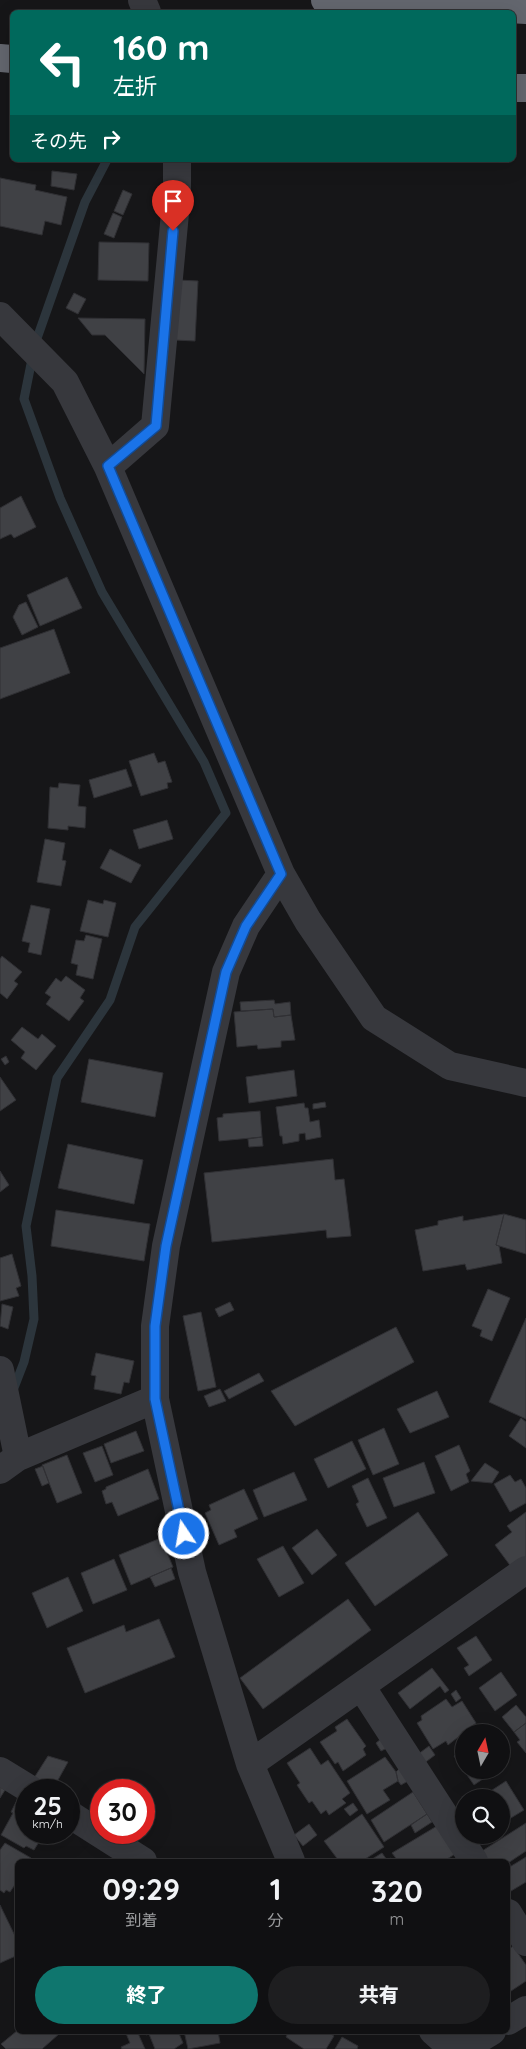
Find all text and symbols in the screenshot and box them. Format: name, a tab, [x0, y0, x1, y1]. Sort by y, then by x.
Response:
text: 160 m	[113, 25, 210, 69]
icon: left	[30, 30, 95, 95]
text: 左折	[113, 72, 157, 100]
icon: right	[97, 125, 125, 153]
text: その先	[30, 129, 87, 153]
pin	[152, 180, 194, 231]
icon: arrive	[159, 187, 187, 215]
position arrow	[157, 1507, 209, 1559]
north arrow	[455, 1724, 510, 1779]
map controls	[455, 1724, 510, 1844]
speed limit sign: 30	[90, 1779, 155, 1844]
button: search	[455, 1789, 510, 1844]
text: 25	[33, 1790, 62, 1821]
text: km/h	[32, 1816, 63, 1831]
text: 09:29	[102, 1870, 180, 1908]
text: 1	[270, 1870, 281, 1908]
text: 320	[371, 1872, 423, 1910]
text: m	[389, 1909, 404, 1929]
text: 到着	[125, 1910, 157, 1930]
text: 分	[268, 1910, 284, 1930]
button: 終了	[35, 1966, 258, 2024]
button: 共有	[268, 1966, 490, 2024]

